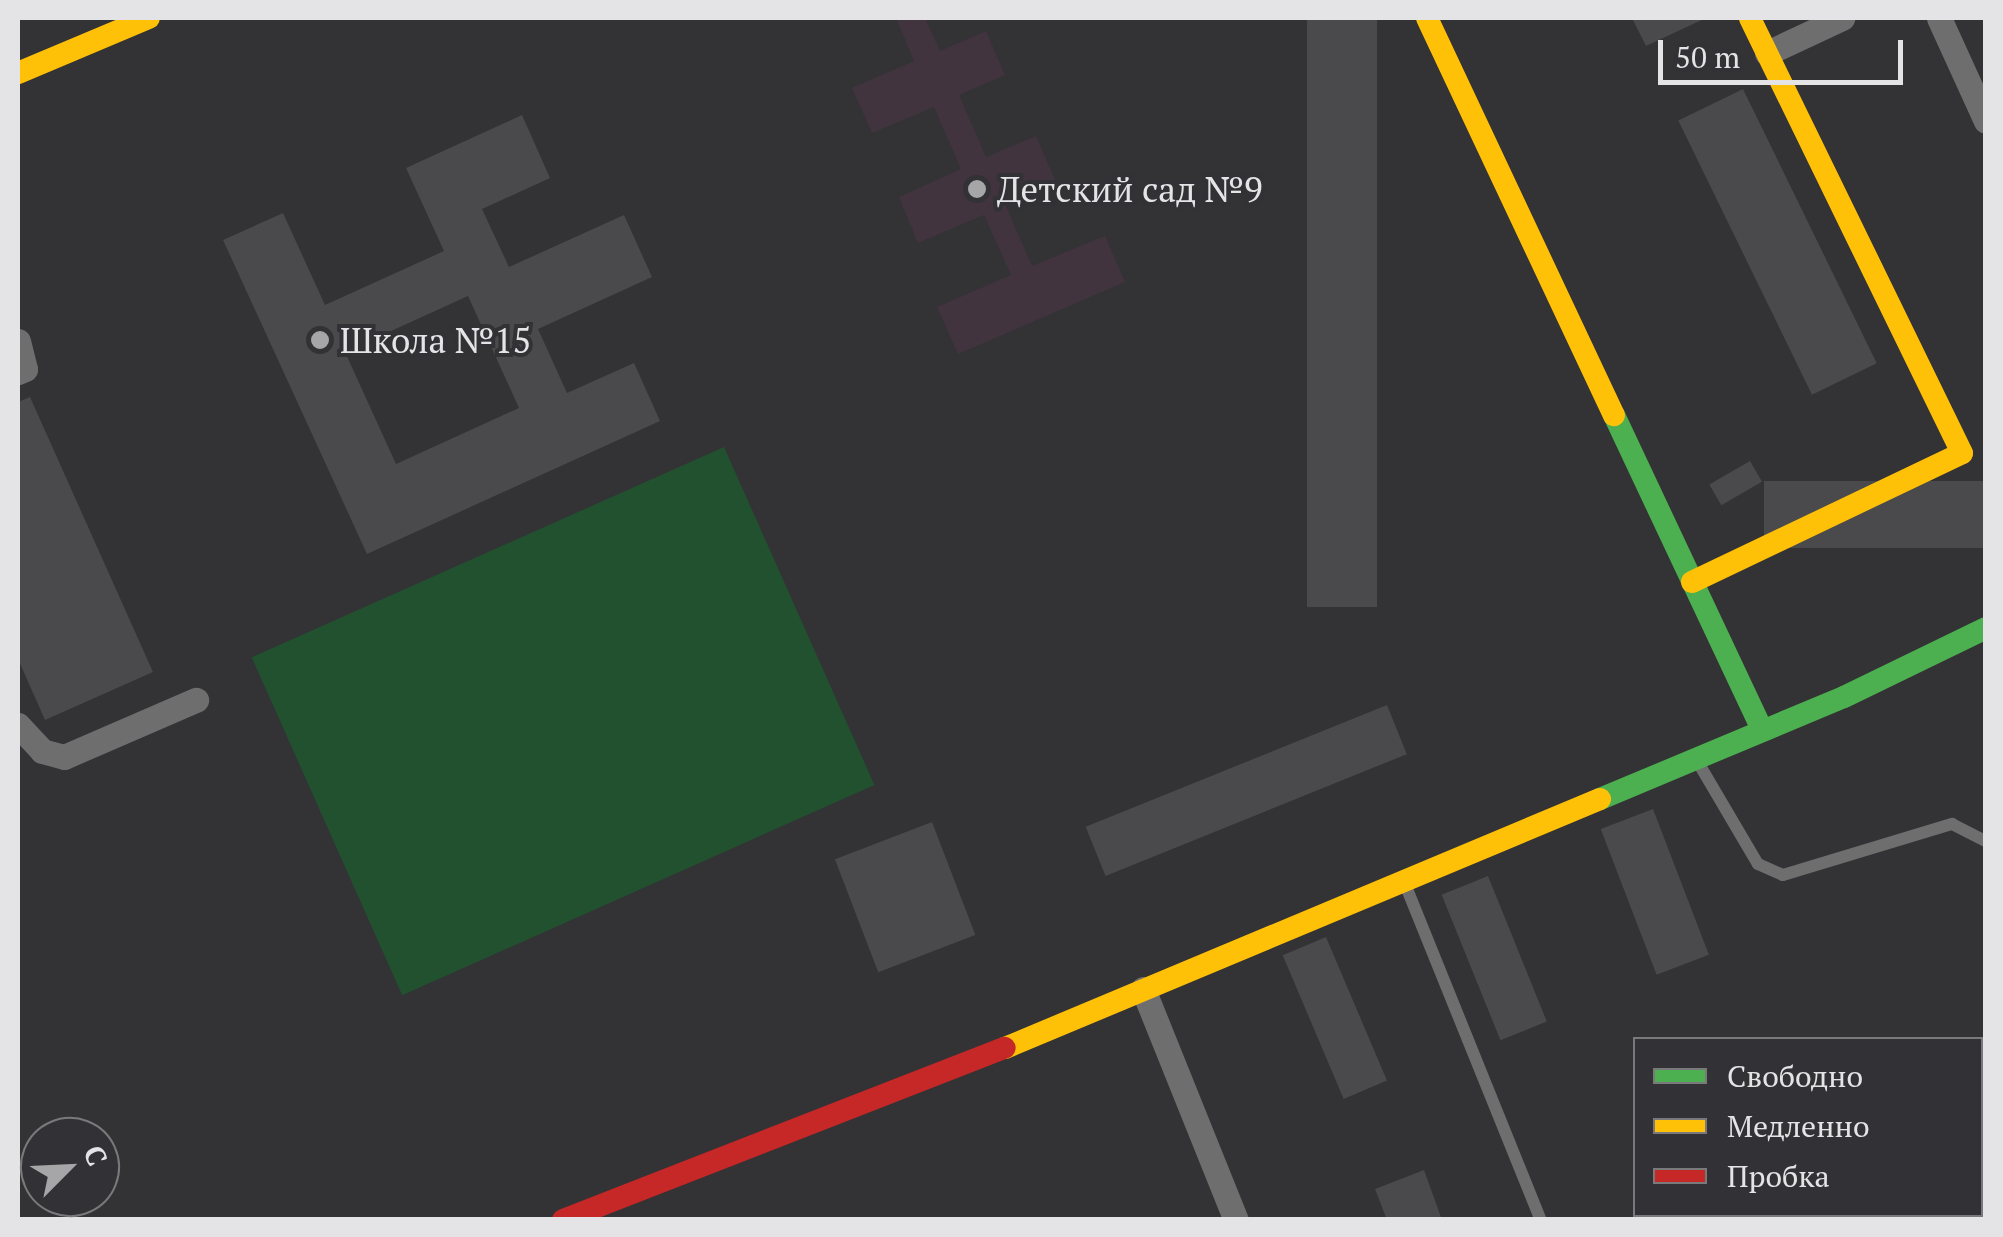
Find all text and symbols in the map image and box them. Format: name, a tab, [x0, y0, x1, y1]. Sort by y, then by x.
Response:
scale bar	[1663, 20, 1908, 82]
text: 50 m	[1675, 37, 1740, 77]
place label: Детский сад №9	[997, 168, 1263, 210]
marker: Детский сад №9	[966, 178, 988, 200]
place label: Школа №15	[340, 319, 532, 361]
marker: Школа №15	[309, 329, 331, 351]
legend	[1633, 1037, 1983, 1217]
text: Свободно	[1727, 1056, 1863, 1096]
text: Медленно	[1727, 1106, 1870, 1146]
north arrow	[20, 1117, 120, 1217]
text: С	[75, 1140, 117, 1171]
text: Пробка	[1727, 1156, 1830, 1196]

